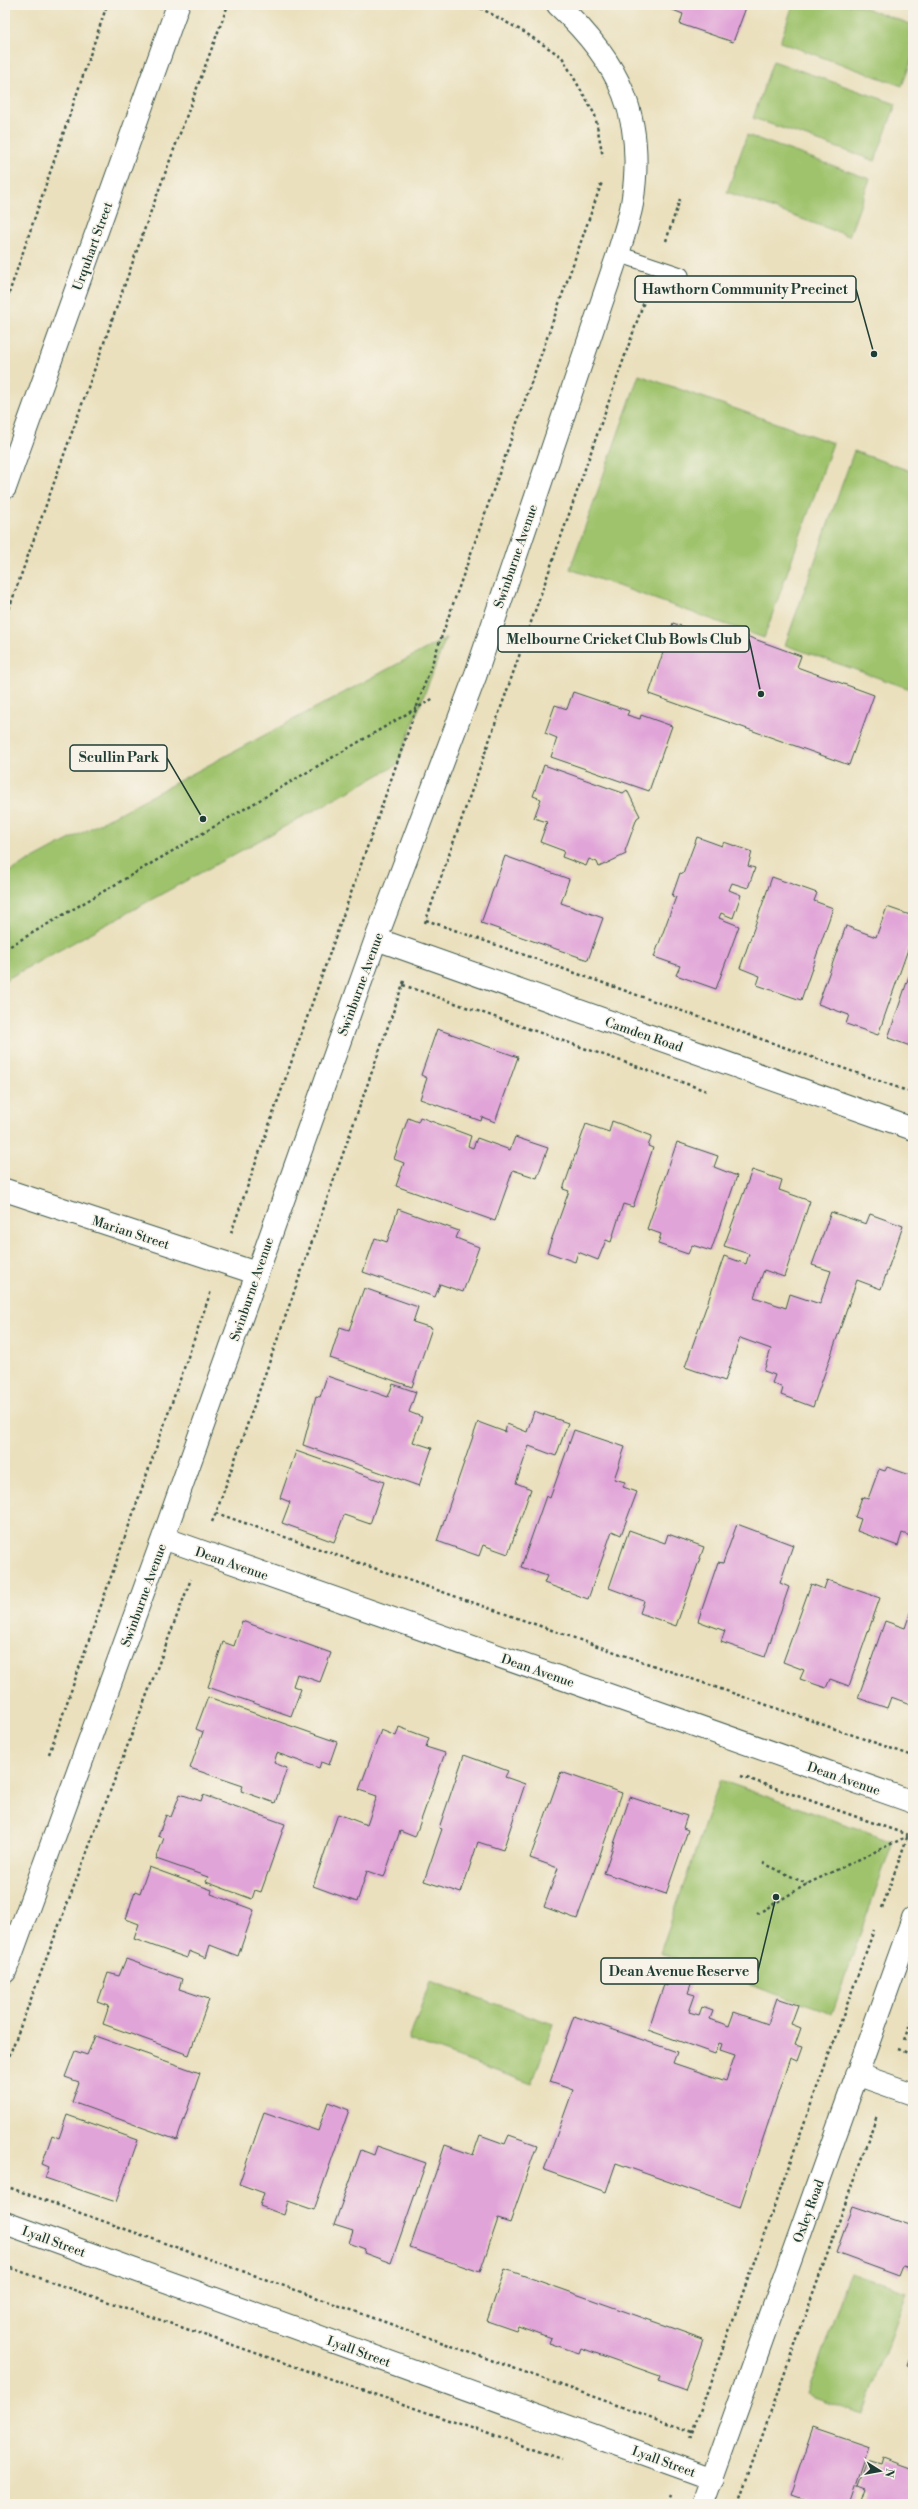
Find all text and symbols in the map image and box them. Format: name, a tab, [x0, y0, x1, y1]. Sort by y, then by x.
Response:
street label: Urquhart Street	[69, 199, 117, 293]
callout: Hawthorn Community Precinct	[635, 276, 856, 302]
text: Hawthorn Community Precinct	[642, 281, 849, 299]
street label: Swinburne Avenue	[491, 502, 541, 610]
callout: Melbourne Cricket Club Bowls Club	[498, 626, 749, 652]
text: Melbourne Cricket Club Bowls Club	[506, 631, 742, 649]
callout: Scullin Park	[70, 745, 167, 771]
text: Scullin Park	[79, 749, 160, 767]
street label: Swinburne Avenue	[335, 930, 387, 1038]
street label: Camden Road	[603, 1014, 685, 1056]
street label: Marian Street	[90, 1213, 172, 1253]
street label: Swinburne Avenue	[227, 1235, 277, 1343]
street label: Swinburne Avenue	[118, 1541, 170, 1649]
street label: Dean Avenue	[193, 1544, 271, 1584]
street label: Dean Avenue	[499, 1651, 577, 1691]
street label: Dean Avenue	[805, 1759, 883, 1799]
callout: Dean Avenue Reserve	[601, 1958, 758, 1984]
text: Dean Avenue Reserve	[609, 1963, 750, 1981]
street label: Oxley Road	[790, 2177, 828, 2245]
street label: Lyall Street	[20, 2223, 88, 2261]
street label: Lyall Street	[325, 2333, 393, 2371]
street label: Lyall Street	[630, 2443, 698, 2481]
north arrow	[860, 2451, 900, 2491]
text: N	[881, 2467, 897, 2479]

